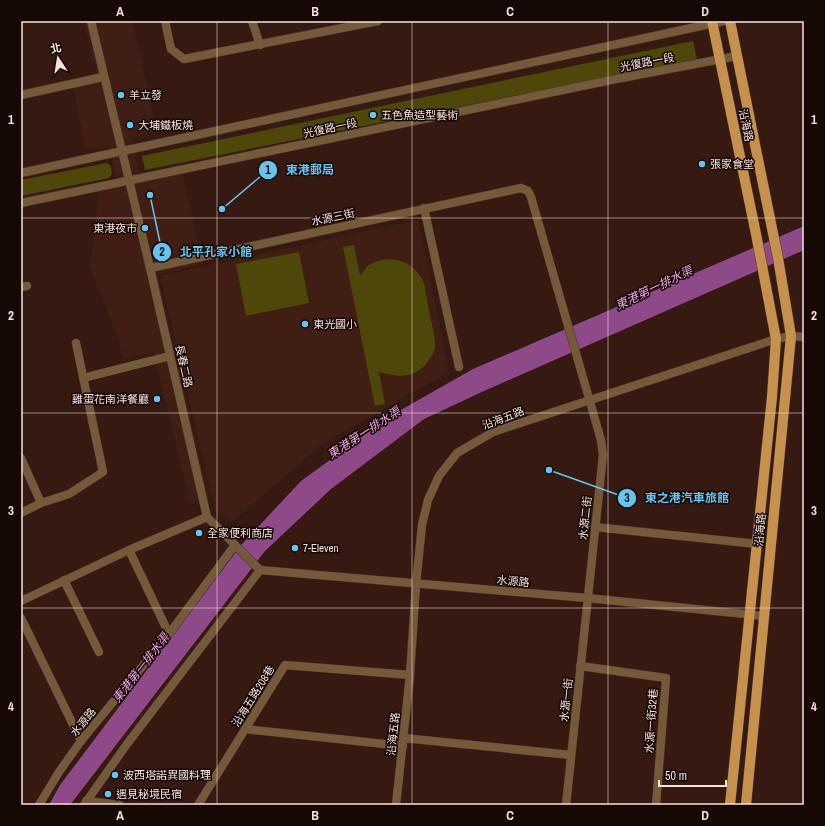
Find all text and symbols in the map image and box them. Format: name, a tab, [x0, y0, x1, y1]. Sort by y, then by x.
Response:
text: A	[116, 3, 124, 20]
text: B	[311, 3, 319, 20]
text: C	[506, 3, 514, 20]
text: D	[701, 3, 709, 20]
north arrow	[38, 38, 78, 78]
text: 北	[49, 40, 63, 56]
street label: 光復路一段	[619, 50, 675, 74]
place label: 羊立發	[129, 88, 162, 102]
marker: 羊立發	[116, 90, 126, 100]
street label: 沿海路	[736, 107, 756, 143]
place label: 五色魚造型藝術	[381, 108, 458, 122]
marker: 五色魚造型藝術	[368, 110, 378, 120]
text: 1	[8, 111, 14, 128]
text: 1	[811, 111, 817, 128]
street label: 光復路一段	[302, 115, 358, 141]
place label: 大埔鐵板燒	[138, 118, 193, 132]
marker: 大埔鐵板燒	[125, 120, 135, 130]
place label: 張家食堂	[710, 157, 754, 171]
callout: 東港郵局	[258, 158, 342, 182]
marker: 張家食堂	[697, 159, 707, 169]
text: 1	[265, 162, 271, 178]
text: 東港郵局	[286, 162, 334, 178]
street label: 水源三街	[310, 206, 356, 228]
place label: 東港夜市	[93, 221, 137, 235]
marker: 東港夜市	[140, 223, 150, 233]
callout: 北平孔家小館	[152, 240, 260, 264]
text: 2	[159, 244, 165, 260]
text: 北平孔家小館	[180, 244, 252, 260]
water label: 東港第一排水渠	[613, 262, 697, 314]
text: 2	[8, 307, 14, 324]
text: 2	[811, 307, 817, 324]
place label: 東光國小	[313, 317, 357, 331]
marker: 東光國小	[300, 319, 310, 329]
street label: 長春二路	[172, 343, 196, 389]
place label: 雞蛋花南洋餐廳	[72, 392, 149, 406]
marker: 雞蛋花南洋餐廳	[152, 394, 162, 404]
water label: 東港第一排水渠	[324, 402, 405, 463]
street label: 沿海五路	[480, 404, 526, 432]
callout: 東之港汽車旅館	[617, 486, 737, 510]
text: 3	[624, 490, 630, 506]
text: 東之港汽車旅館	[645, 490, 729, 506]
street label: 水源二街	[576, 495, 594, 541]
text: 3	[8, 502, 14, 519]
text: 3	[811, 502, 817, 519]
street label: 沿海路	[752, 513, 768, 547]
place label: 全家便利商店	[207, 526, 273, 540]
marker: 全家便利商店	[194, 528, 204, 538]
place label: 7-Eleven	[303, 541, 339, 555]
marker: 7-Eleven	[290, 543, 300, 553]
street label: 水源路	[496, 573, 530, 589]
water label: 東港第一排水渠	[109, 628, 174, 706]
street label: 沿海五路208巷	[228, 663, 278, 729]
street label: 水源一街	[557, 677, 575, 723]
street label: 水源一街32巷	[642, 688, 660, 754]
text: 4	[8, 698, 14, 715]
text: 4	[811, 698, 817, 715]
street label: 水源路	[67, 705, 99, 739]
street label: 沿海五路	[384, 711, 402, 757]
scale bar	[659, 762, 726, 788]
place label: 波西塔諾異國料理	[123, 768, 211, 782]
text: 50 m	[665, 768, 687, 784]
marker: 波西塔諾異國料理	[110, 770, 120, 780]
place label: 遇見秘境民宿	[116, 787, 182, 801]
marker: 遇見秘境民宿	[103, 789, 113, 799]
text: A	[116, 807, 124, 824]
text: B	[311, 807, 319, 824]
text: C	[506, 807, 514, 824]
text: D	[701, 807, 709, 824]

